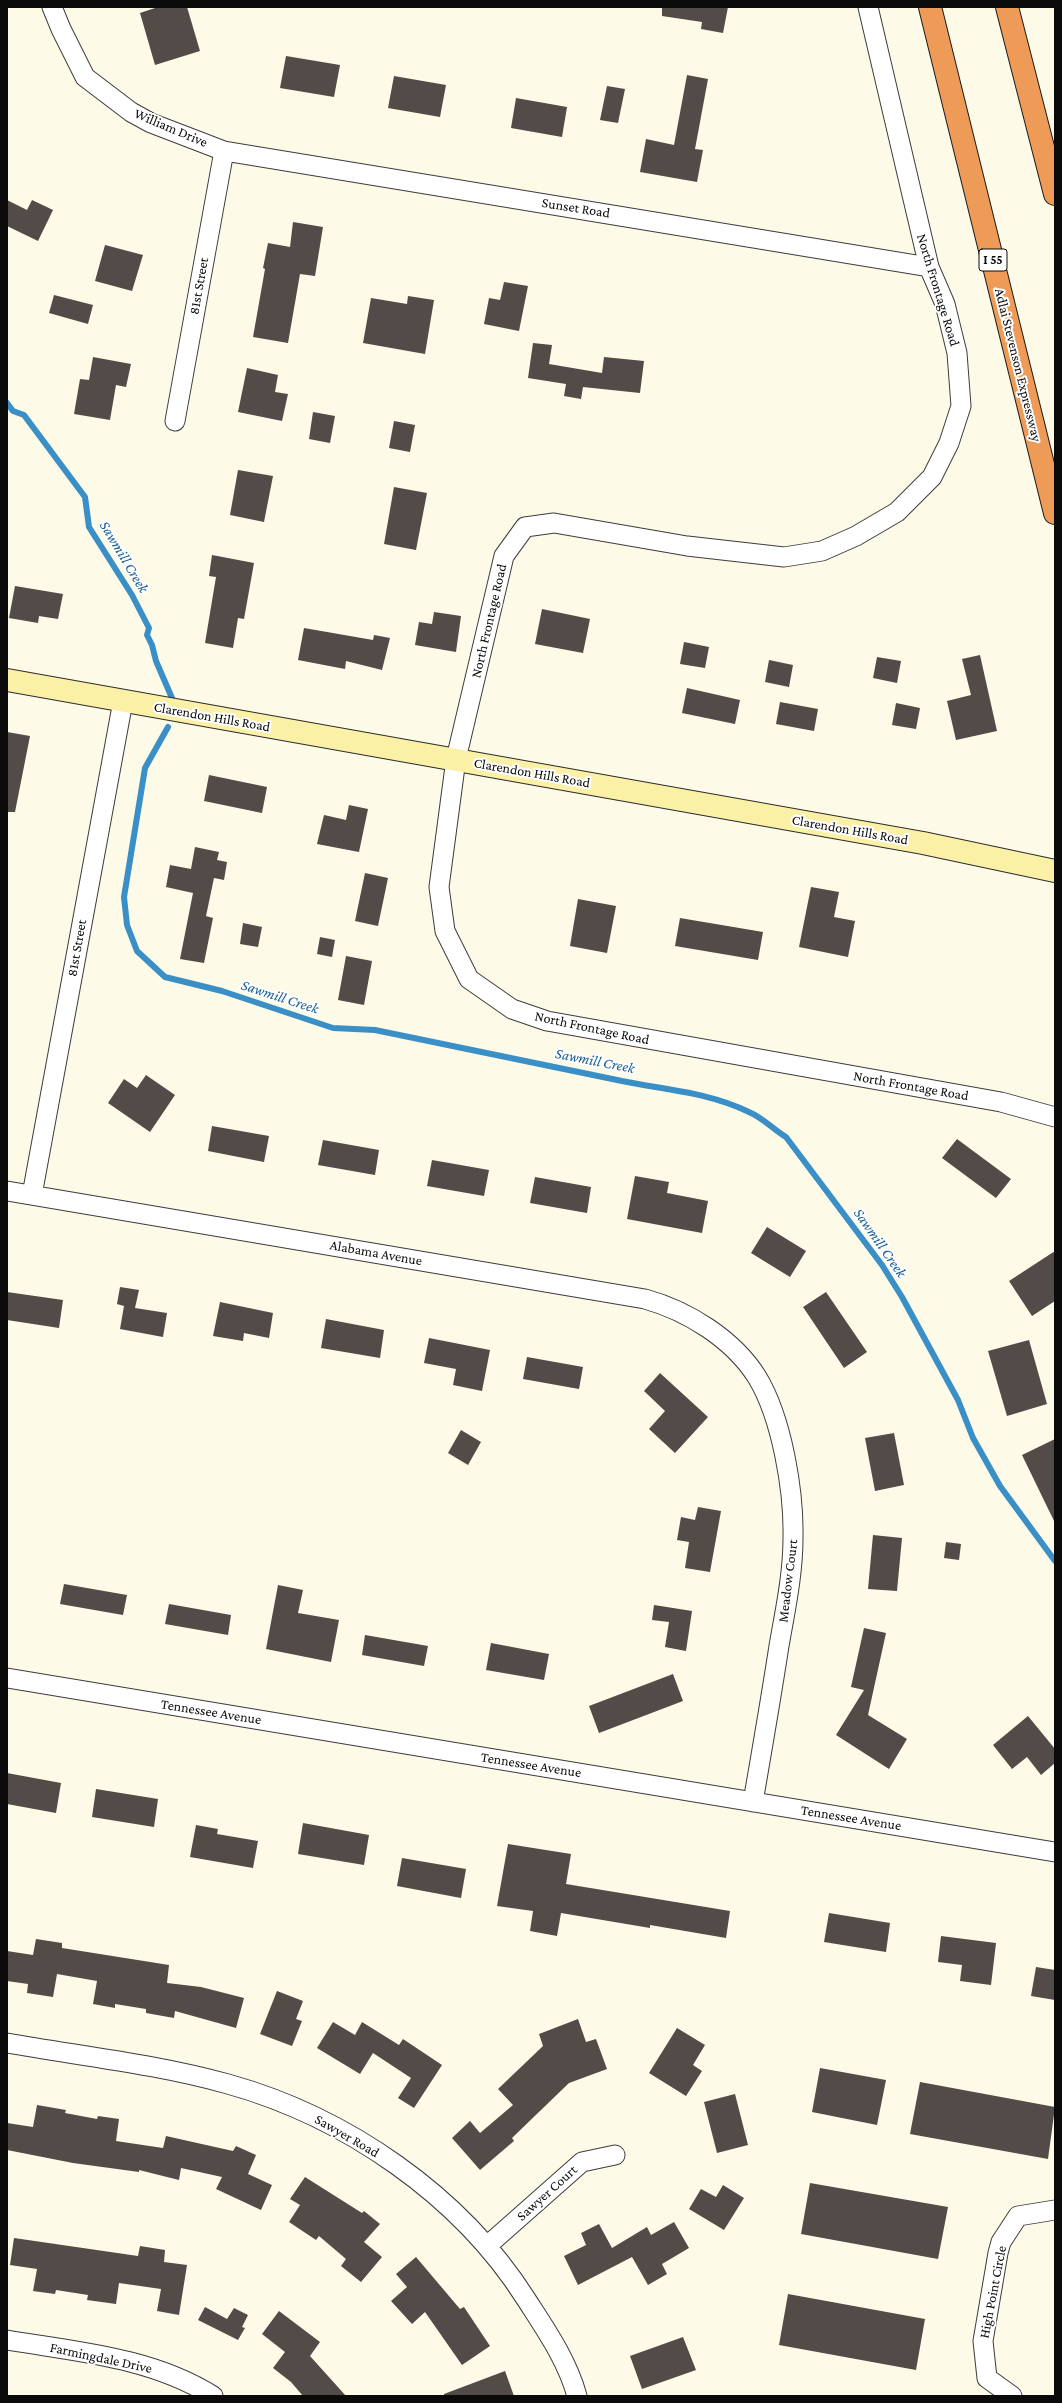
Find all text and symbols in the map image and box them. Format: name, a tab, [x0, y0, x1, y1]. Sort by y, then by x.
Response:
street label: William Drive	[132, 105, 210, 151]
street label: Sunset Road	[541, 194, 611, 222]
street label: North Frontage Road	[913, 232, 963, 348]
road number: I 55	[979, 249, 1007, 271]
street label: 81st Street	[186, 256, 212, 316]
street label: Adlai Stevenson Expressway	[991, 286, 1045, 444]
water label: Sawmill Creek	[96, 518, 152, 596]
street label: North Frontage Road	[468, 562, 510, 680]
street label: Clarendon Hills Road	[152, 698, 272, 736]
street label: Clarendon Hills Road	[472, 754, 592, 792]
street label: Clarendon Hills Road	[790, 811, 910, 849]
street label: 81st Street	[64, 918, 90, 978]
water label: Sawmill Creek	[239, 976, 321, 1018]
street label: North Frontage Road	[533, 1008, 651, 1048]
water label: Sawmill Creek	[554, 1044, 636, 1078]
street label: North Frontage Road	[852, 1068, 970, 1104]
water label: Sawmill Creek	[850, 1205, 910, 1281]
street label: Alabama Avenue	[329, 1237, 423, 1269]
street label: Meadow Court	[775, 1538, 801, 1624]
street label: Tennessee Avenue	[160, 1696, 262, 1728]
street label: Tennessee Avenue	[480, 1749, 582, 1781]
street label: Tennessee Avenue	[800, 1802, 902, 1834]
street label: Sawyer Road	[312, 2111, 382, 2161]
street label: Sawyer Court	[513, 2161, 581, 2225]
street label: High Point Circle	[976, 2244, 1010, 2340]
street label: Farmingdale Drive	[48, 2339, 154, 2377]

